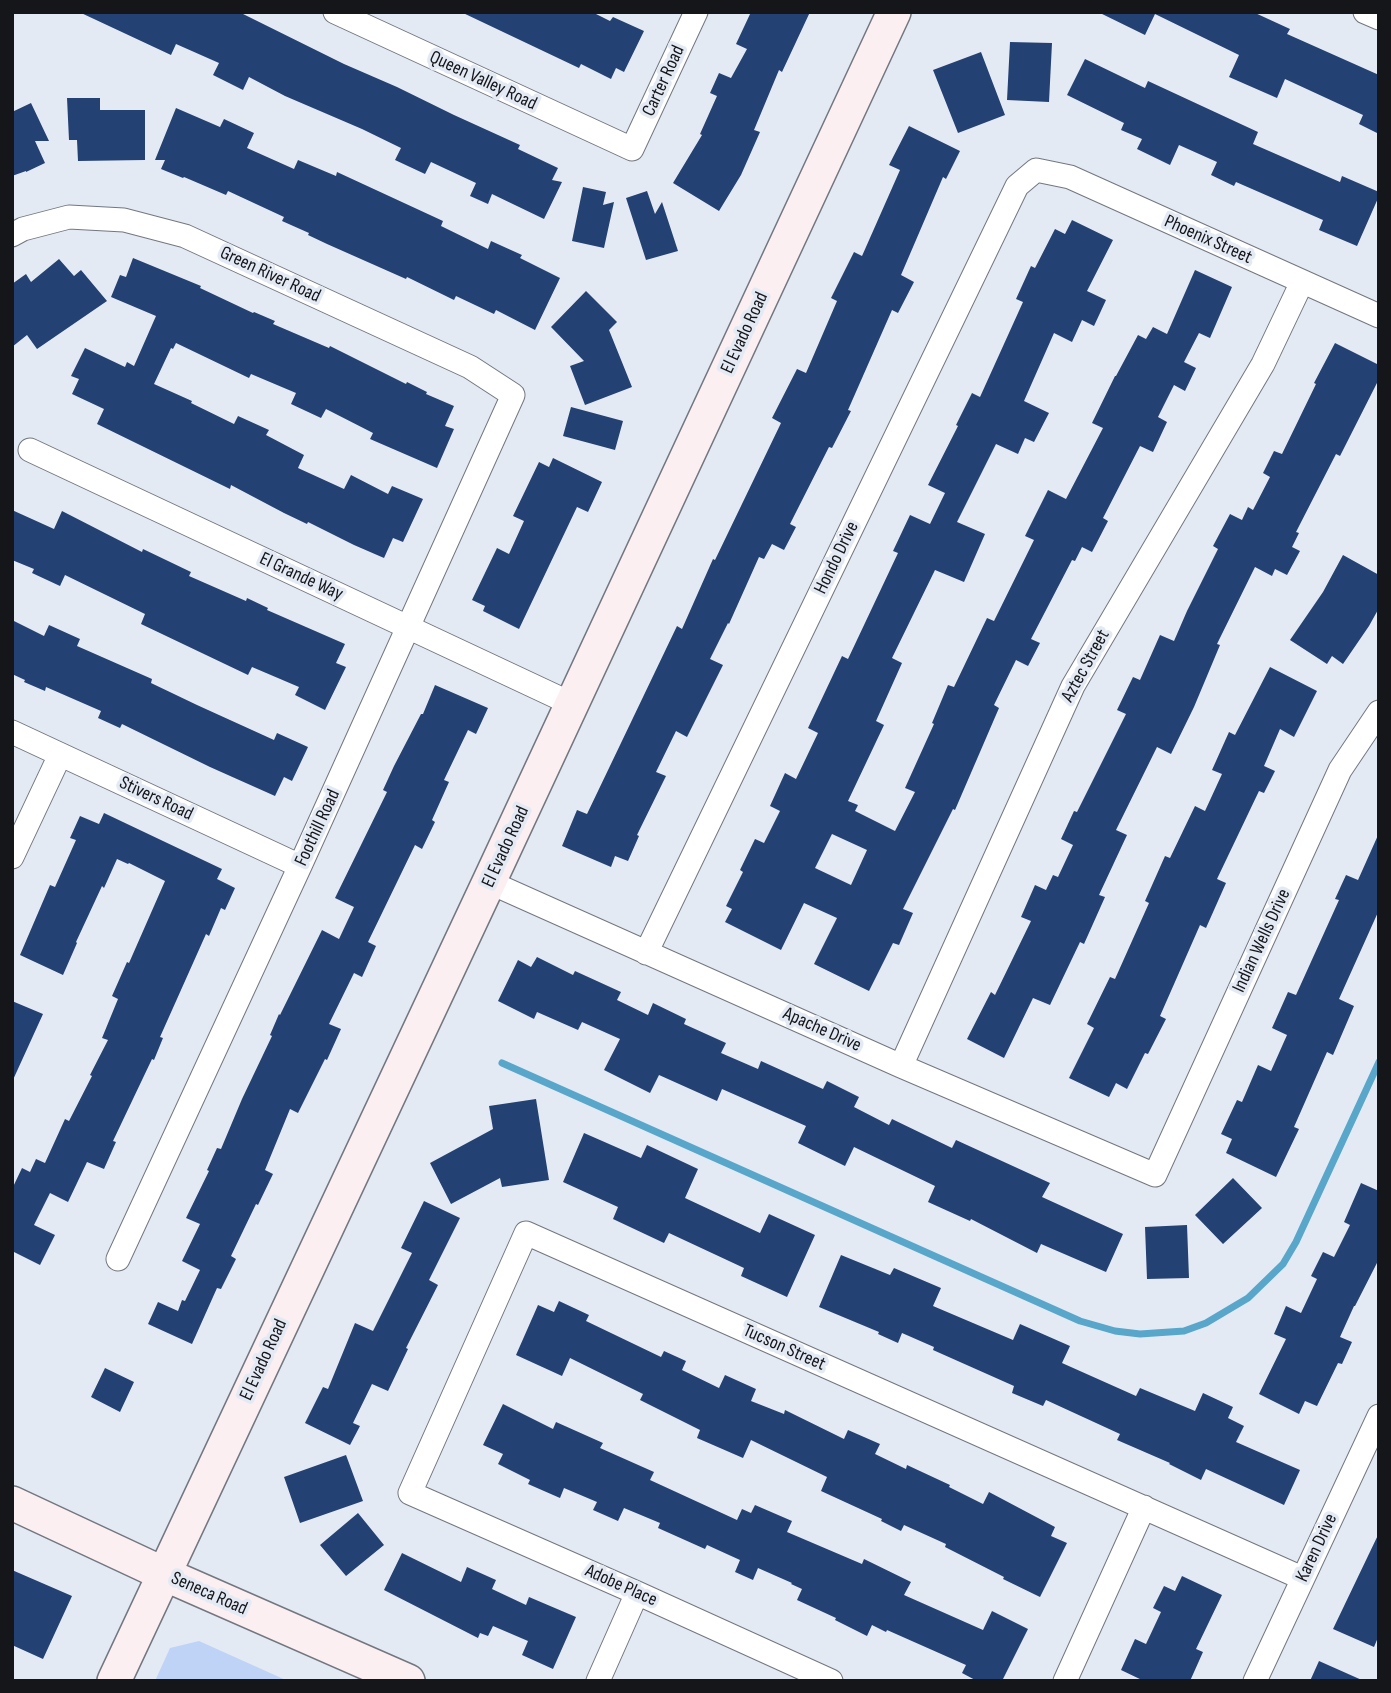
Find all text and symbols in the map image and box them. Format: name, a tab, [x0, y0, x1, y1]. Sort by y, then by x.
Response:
street label: Carter Road	[638, 42, 690, 120]
street label: Queen Valley Road	[426, 46, 540, 116]
street label: Phoenix Street	[1161, 211, 1255, 269]
street label: Green River Road	[216, 242, 324, 308]
street label: El Evado Road	[716, 289, 774, 377]
street label: Hondo Drive	[810, 518, 864, 598]
street label: El Grande Way	[256, 548, 346, 606]
street label: Aztec Street	[1057, 626, 1115, 706]
street label: Stivers Road	[115, 772, 197, 826]
street label: Foothill Road	[290, 786, 346, 870]
street label: El Evado Road	[477, 803, 535, 891]
street label: Indian Wells Drive	[1228, 886, 1296, 996]
street label: Apache Drive	[779, 1003, 865, 1057]
street label: El Evado Road	[235, 1316, 293, 1404]
street label: Tucson Street	[739, 1320, 829, 1376]
street label: Karen Drive	[1291, 1510, 1343, 1586]
street label: Adobe Place	[582, 1560, 660, 1612]
street label: Seneca Road	[167, 1567, 251, 1621]

